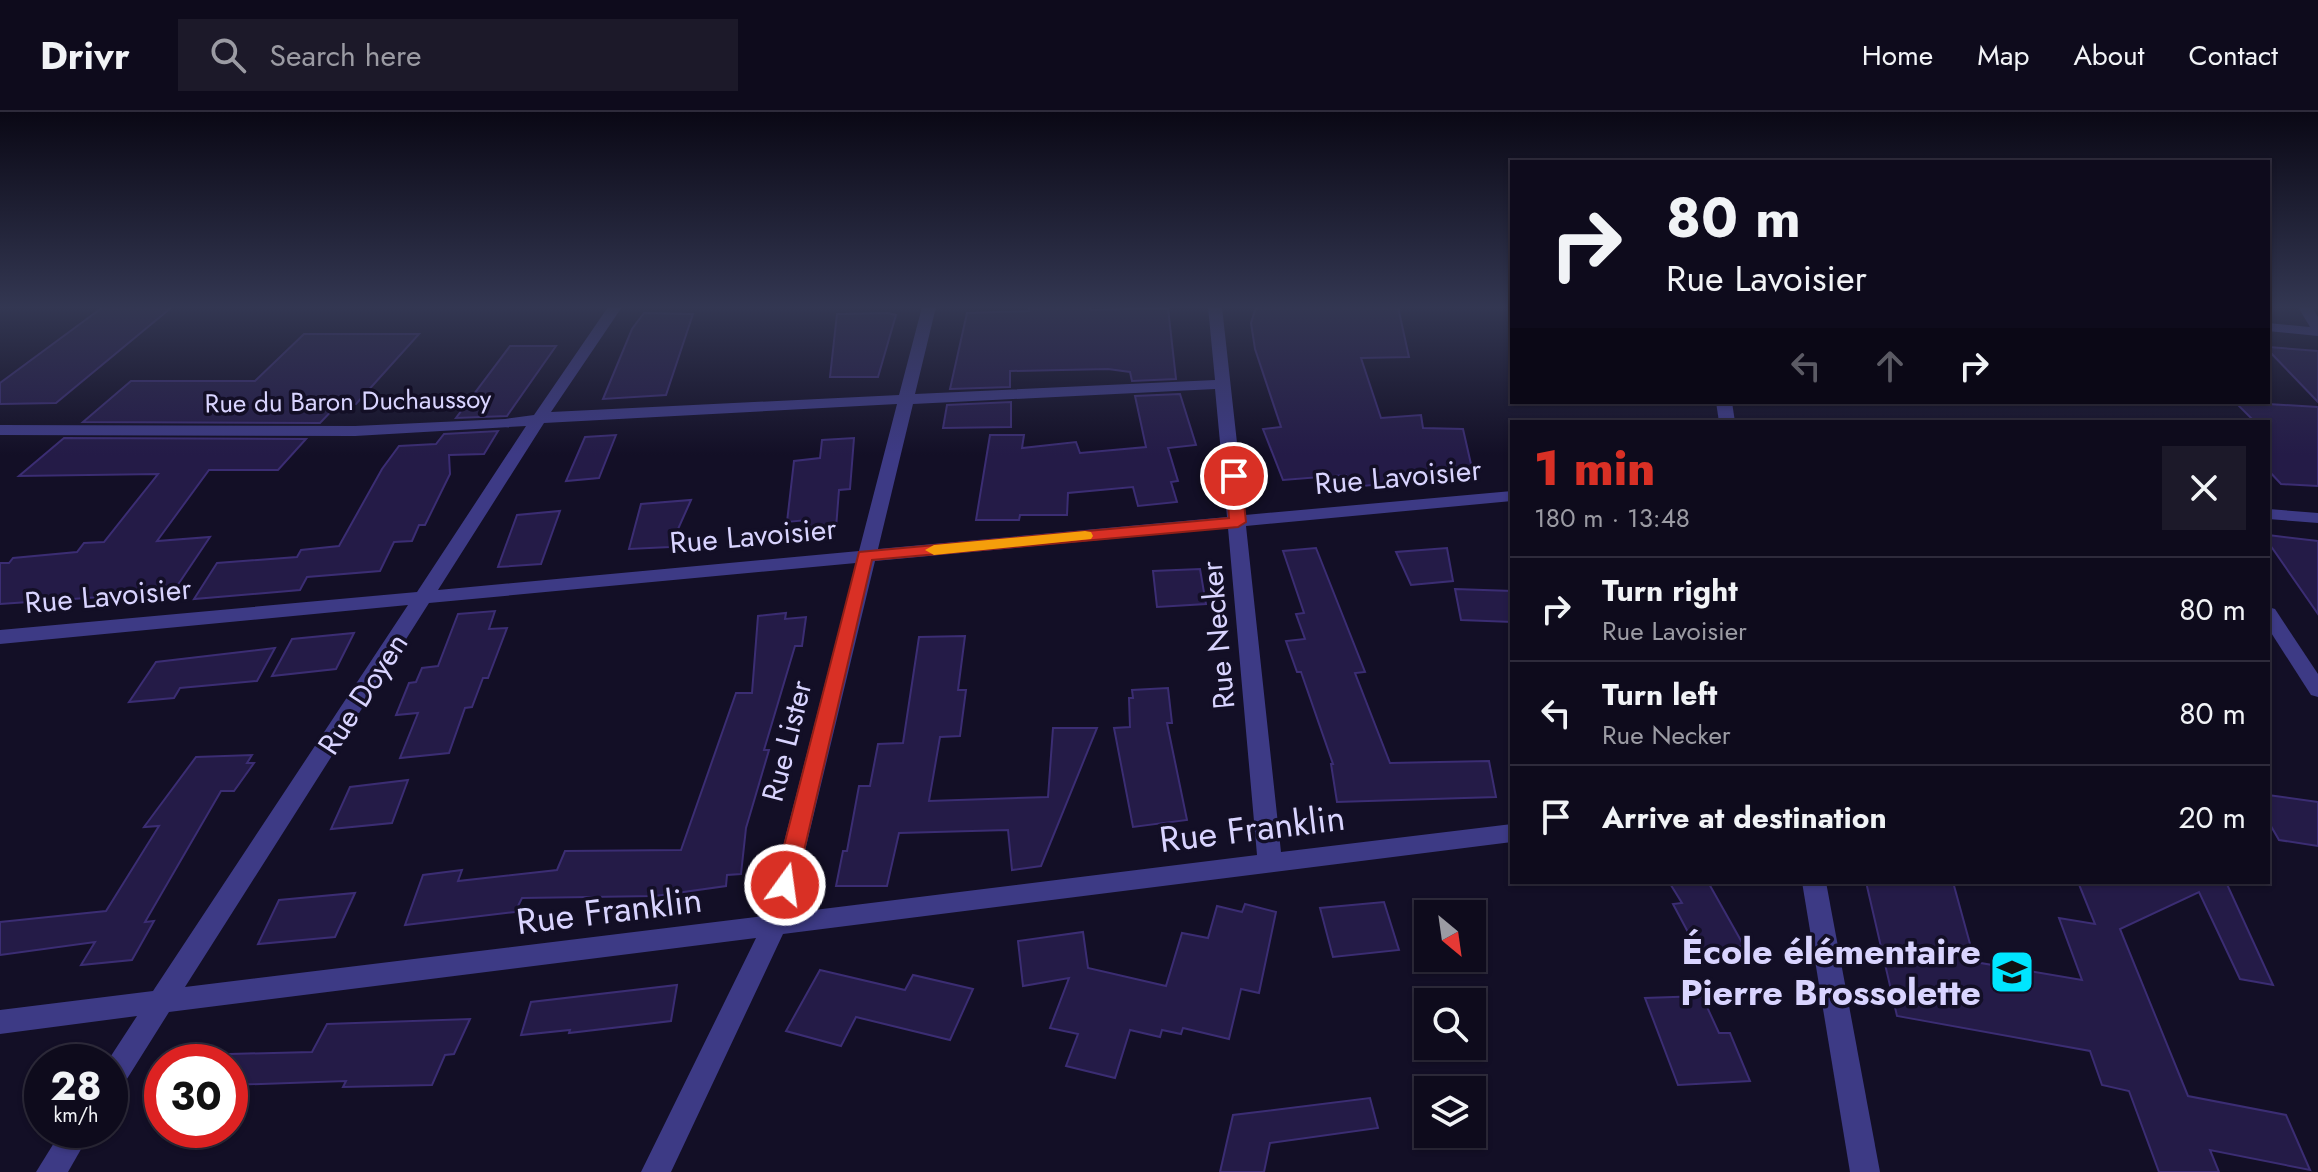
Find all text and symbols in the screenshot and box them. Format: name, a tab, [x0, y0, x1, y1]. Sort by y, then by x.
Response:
search box	[178, 19, 738, 91]
text: Drivr	[40, 28, 130, 83]
icon: search	[206, 33, 250, 77]
text: Search here	[270, 34, 421, 77]
text: Home	[1862, 35, 1933, 76]
text: Map	[1977, 35, 2029, 76]
text: About	[2073, 35, 2145, 76]
text: Contact	[2189, 35, 2278, 76]
text: 80 m	[1666, 177, 1801, 258]
icon: right	[1534, 192, 1638, 296]
text: Rue Lavoisier	[1666, 252, 1867, 304]
icon: left	[1784, 344, 1828, 388]
icon: ahead	[1868, 344, 1912, 388]
icon: right	[1952, 344, 1996, 388]
street label: Rue du Baron Duchaussoy	[204, 379, 492, 422]
text: 1 min	[1534, 434, 1655, 503]
pin	[1200, 442, 1268, 510]
button: close	[2162, 446, 2246, 530]
street label: Rue Lavoisier	[1313, 448, 1484, 505]
icon: arrive	[1212, 454, 1256, 498]
text: 180 m · 13:48	[1534, 499, 1690, 537]
street label: Rue Lavoisier	[668, 507, 839, 564]
street label: Rue Necker	[1190, 558, 1245, 711]
street label: Rue Lavoisier	[23, 567, 194, 624]
text: Turn right	[1602, 569, 1738, 612]
icon: right	[1534, 587, 1578, 631]
text: 80 m	[2179, 588, 2246, 631]
text: Rue Lavoisier	[1602, 612, 1747, 650]
street label: Rue Doyen	[307, 624, 418, 763]
text: Turn left	[1602, 673, 1717, 716]
street label: Rue Lister	[751, 675, 822, 806]
icon: left	[1534, 691, 1578, 735]
text: 80 m	[2179, 692, 2246, 735]
text: Rue Necker	[1602, 716, 1731, 754]
street label: Rue Franklin	[1156, 791, 1348, 865]
icon: arrive	[1534, 795, 1578, 839]
text: Arrive at destination	[1602, 796, 1887, 839]
text: 20 m	[2179, 796, 2246, 839]
position arrow	[743, 843, 827, 927]
street label: Rue Franklin	[513, 873, 705, 947]
north arrow	[1414, 900, 1486, 972]
map controls	[1414, 900, 1486, 1148]
place label: École élémentaire Pierre Brossolette	[1680, 925, 1981, 1018]
school or university icon: École élémentaire Pierre Brossolette	[1988, 948, 2036, 996]
button: search	[1414, 988, 1486, 1060]
speed limit sign: 30	[144, 1044, 248, 1148]
text: 28	[50, 1057, 102, 1115]
button: layers	[1414, 1076, 1486, 1148]
text: km/h	[53, 1101, 99, 1130]

